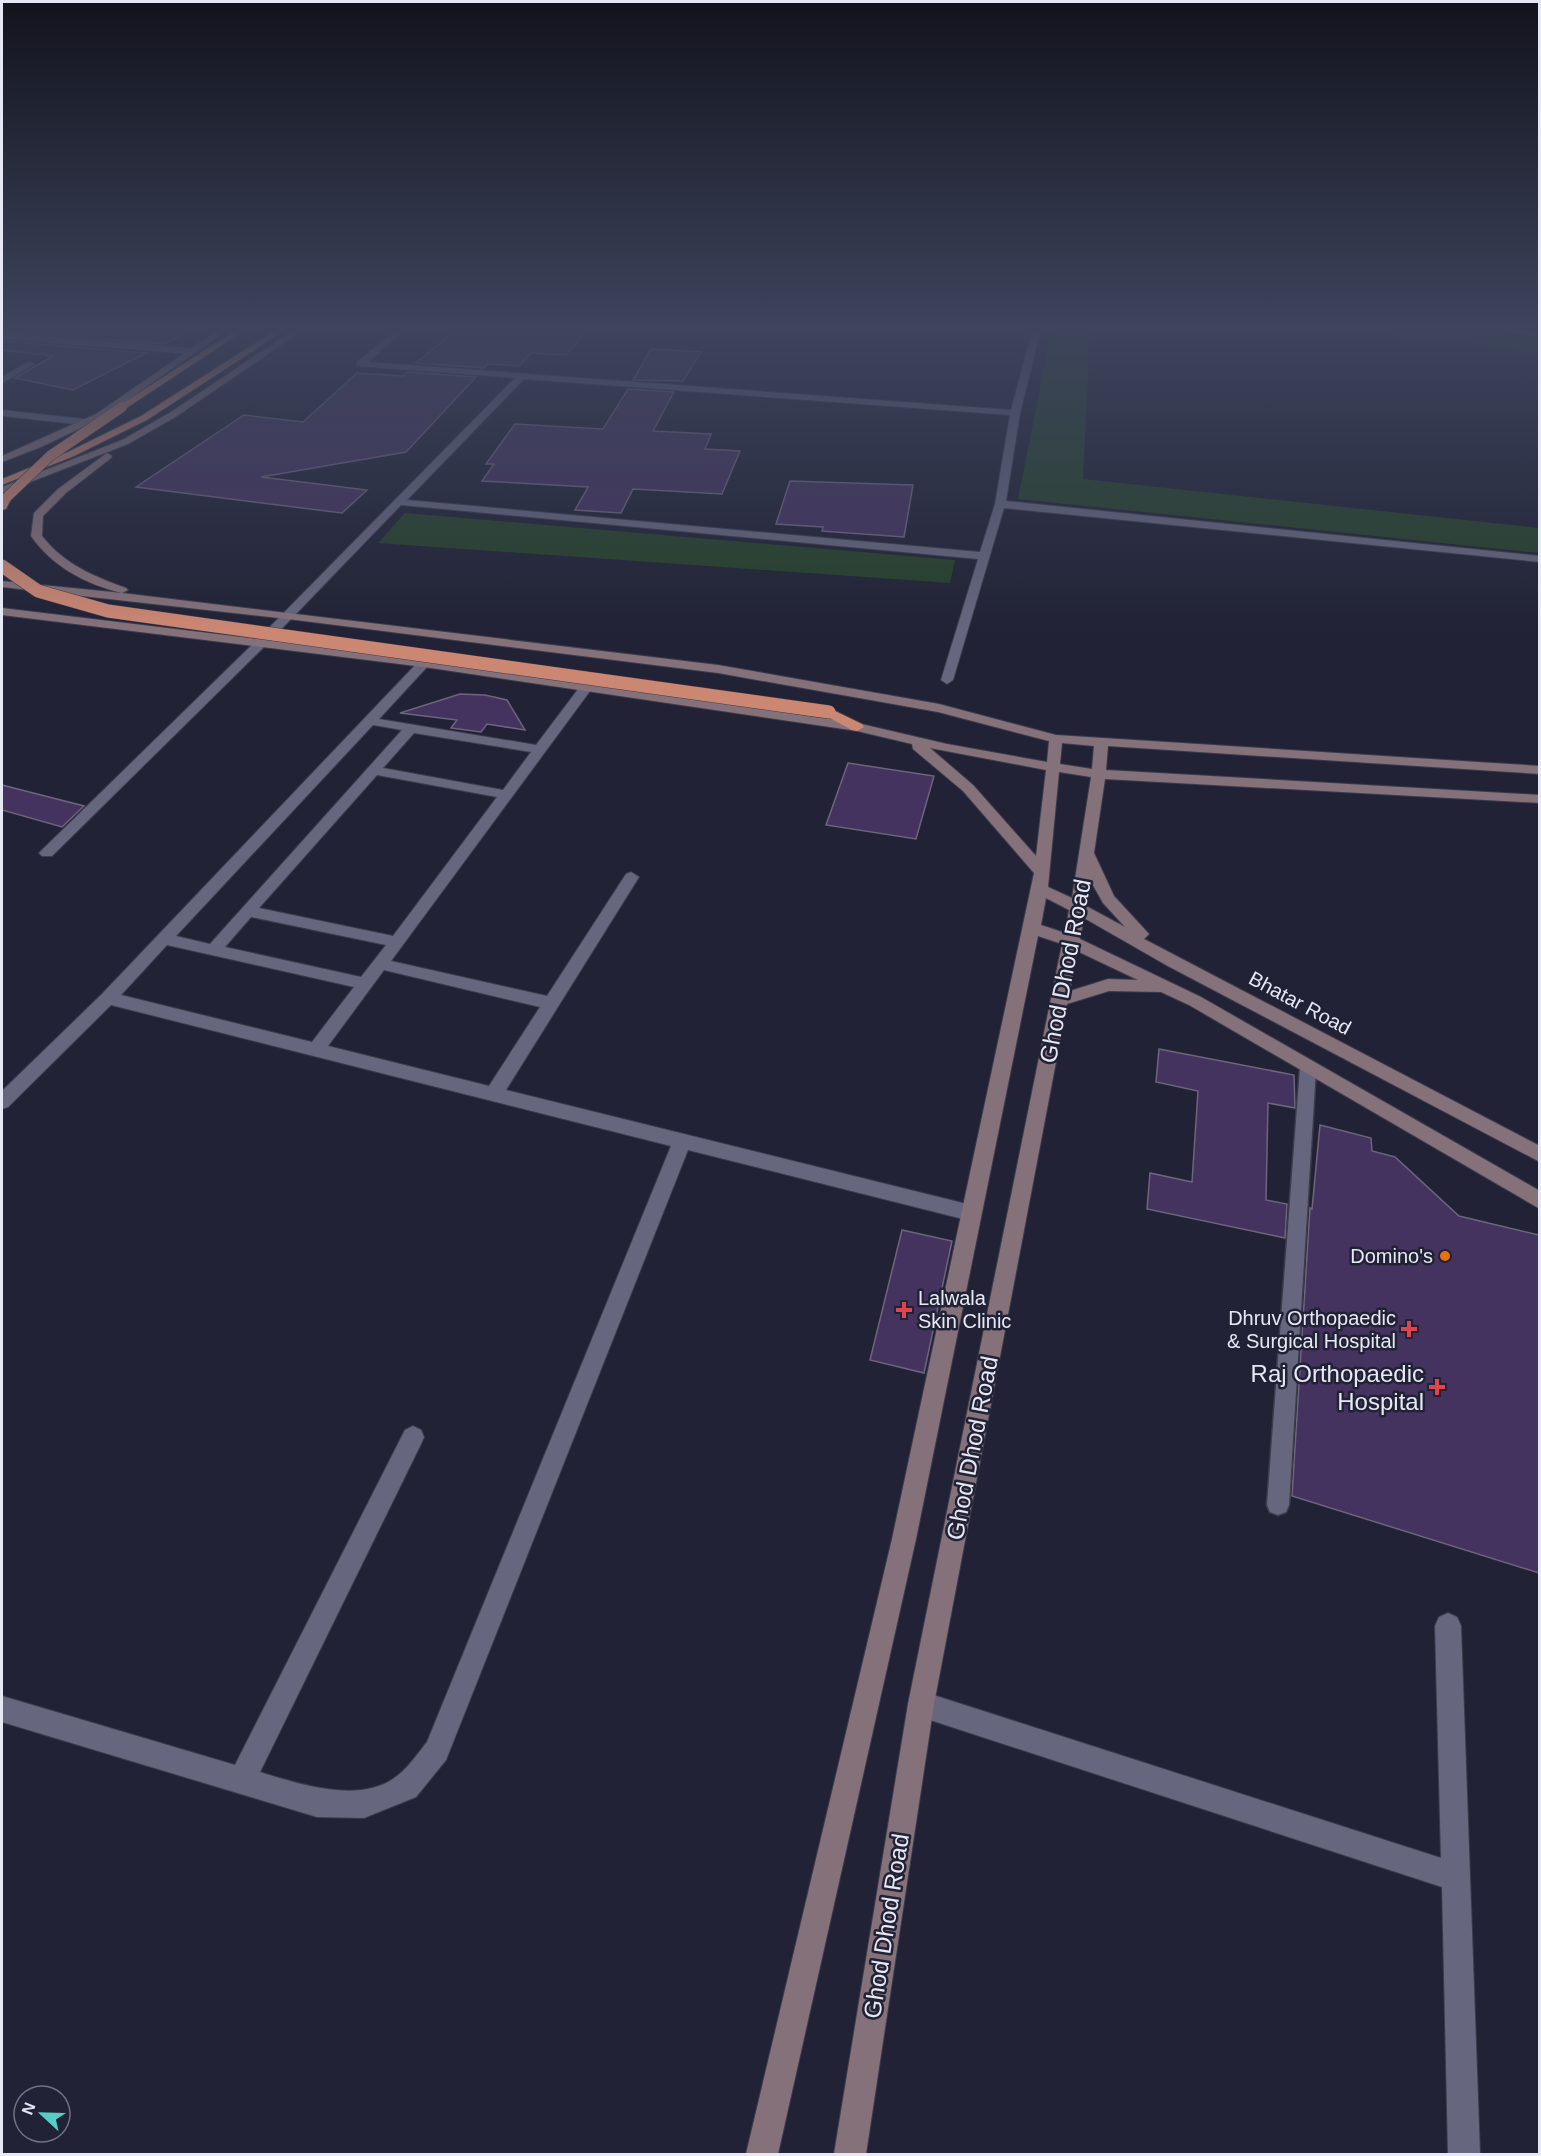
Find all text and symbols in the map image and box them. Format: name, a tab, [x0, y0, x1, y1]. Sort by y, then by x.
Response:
street label: Ghod Dhod Road	[1034, 877, 1096, 1065]
street label: Bhatar Road	[1245, 967, 1355, 1039]
place label: Domino's	[1350, 1245, 1433, 1267]
marker: Domino's	[1438, 1249, 1452, 1263]
place label: Lalwala Skin Clinic	[918, 1287, 1011, 1332]
marker: Lalwala Skin Clinic	[895, 1301, 913, 1319]
place label: Dhruv Orthopaedic & Surgical Hospital	[1227, 1307, 1396, 1352]
marker: Dhruv Orthopaedic & Surgical Hospital	[1400, 1320, 1418, 1338]
street label: Ghod Dhod Road	[941, 1354, 1003, 1542]
place label: Raj Orthopaedic Hospital	[1251, 1360, 1424, 1415]
marker: Raj Orthopaedic Hospital	[1428, 1378, 1446, 1396]
street label: Ghod Dhod Road	[858, 1832, 914, 2020]
north arrow	[12, 2084, 72, 2144]
text: N	[19, 2100, 39, 2117]

